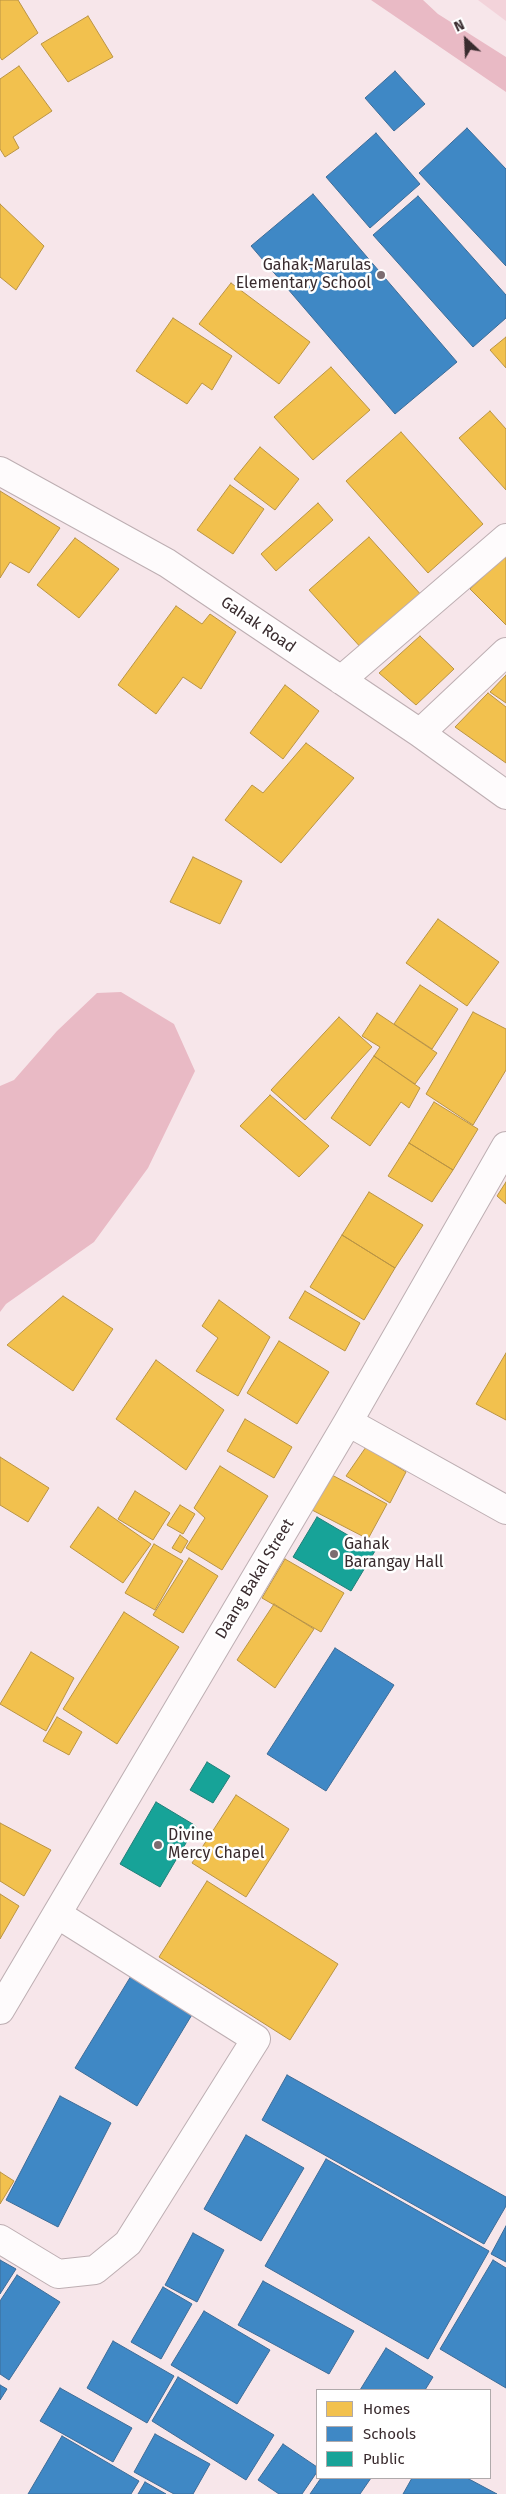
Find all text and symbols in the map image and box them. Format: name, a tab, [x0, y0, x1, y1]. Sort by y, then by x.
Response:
north arrow	[441, 15, 491, 65]
text: N	[452, 16, 467, 36]
place label: Gahak-Marulas Elementary School	[236, 256, 371, 294]
marker: Gahak-Marulas Elementary School	[375, 269, 387, 281]
street label: Gahak Road	[217, 593, 299, 657]
street label: Daang Bakal Street	[212, 1515, 298, 1643]
place label: Gahak Barangay Hall	[344, 1535, 444, 1573]
marker: Gahak Barangay Hall	[328, 1548, 340, 1560]
place label: Divine Mercy Chapel	[168, 1826, 264, 1864]
marker: Divine Mercy Chapel	[152, 1839, 164, 1851]
legend	[316, 2389, 491, 2479]
text: Homes	[363, 2400, 410, 2418]
text: Schools	[363, 2425, 416, 2443]
text: Public	[363, 2450, 405, 2468]

